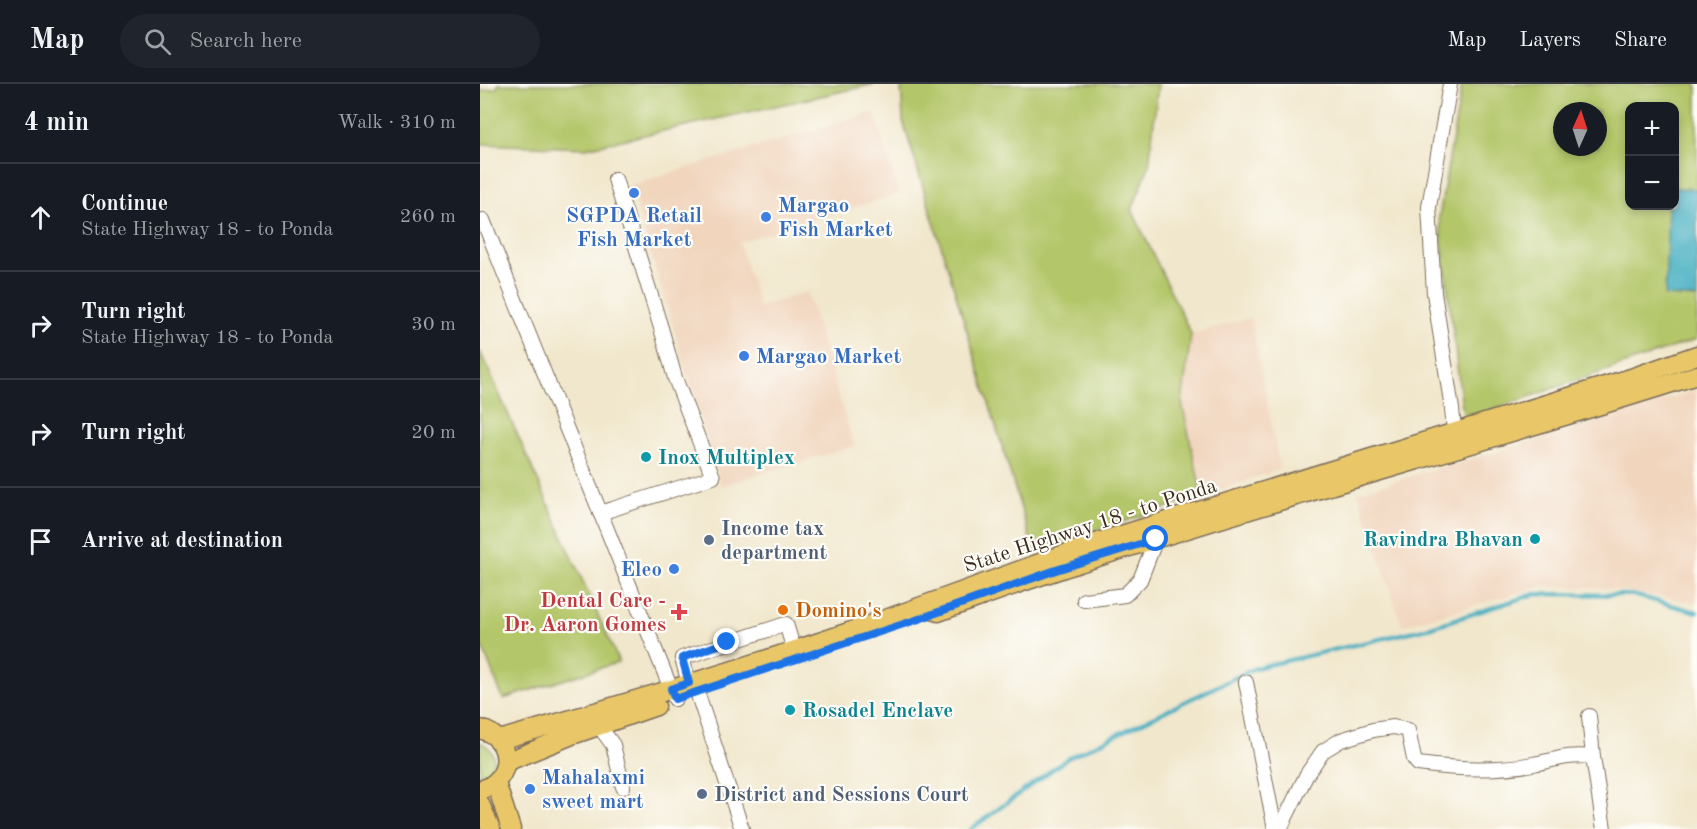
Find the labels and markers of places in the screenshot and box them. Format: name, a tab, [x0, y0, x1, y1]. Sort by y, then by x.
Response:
marker: SGPDA Retail Fish Market	[627, 186, 641, 200]
place label: Margao Fish Market	[778, 196, 893, 241]
place label: SGPDA Retail Fish Market	[566, 206, 702, 251]
marker: Margao Fish Market	[759, 210, 773, 224]
place label: Margao Market	[756, 347, 901, 368]
marker: Margao Market	[737, 349, 751, 363]
place label: Inox Multiplex	[658, 448, 795, 469]
marker: Inox Multiplex	[639, 450, 653, 464]
place label: Income tax department	[721, 519, 827, 564]
place label: Ravindra Bhavan	[1363, 530, 1523, 551]
marker: Ravindra Bhavan	[1528, 532, 1542, 546]
marker: Income tax department	[702, 533, 716, 547]
place label: Eleo	[621, 560, 662, 581]
marker: Eleo	[667, 562, 681, 576]
place label: Dental Care - Dr. Aaron Gomes	[503, 591, 666, 636]
place label: Domino's	[795, 601, 881, 622]
marker: Dental Care - Dr. Aaron Gomes	[670, 603, 688, 621]
marker: Domino's	[776, 603, 790, 617]
place label: Rosadel Enclave	[802, 701, 953, 722]
marker: Rosadel Enclave	[783, 703, 797, 717]
place label: Mahalaxmi sweet mart	[542, 768, 645, 813]
marker: Mahalaxmi sweet mart	[523, 782, 537, 796]
place label: District and Sessions Court	[714, 785, 969, 806]
marker: District and Sessions Court	[695, 787, 709, 801]

